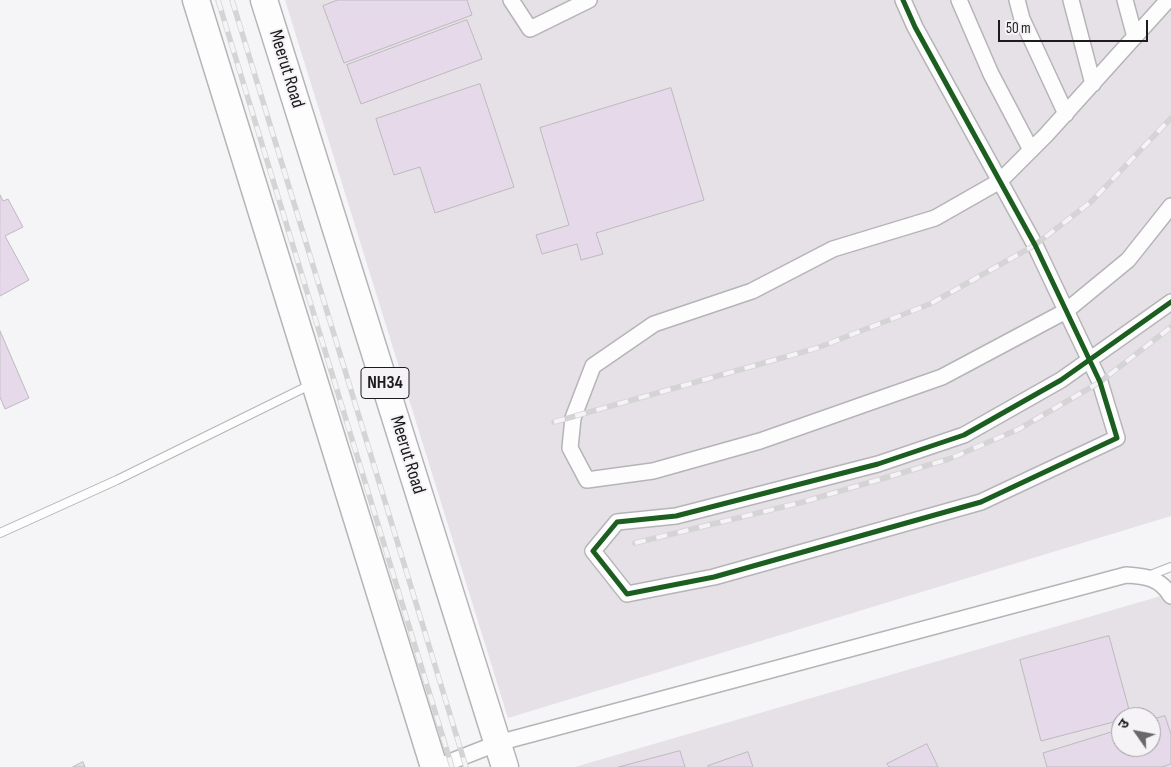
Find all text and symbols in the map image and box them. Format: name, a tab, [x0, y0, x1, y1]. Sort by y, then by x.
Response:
scale bar	[1001, 10, 1151, 42]
text: 50 m	[1006, 19, 1031, 38]
street label: Meerut Road	[263, 27, 309, 111]
road number: NH34	[361, 368, 409, 398]
street label: Meerut Road	[384, 413, 430, 497]
north arrow	[1111, 707, 1161, 757]
text: उ	[1114, 716, 1133, 732]

